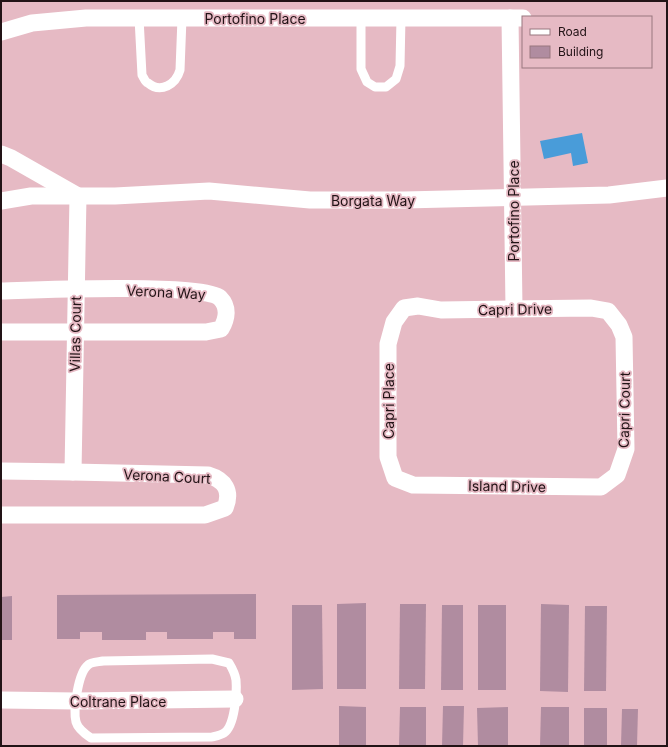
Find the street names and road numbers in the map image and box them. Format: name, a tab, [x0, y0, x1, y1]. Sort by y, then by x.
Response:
street label: Portofino Place	[204, 10, 306, 27]
street label: Portofino Place	[505, 160, 522, 262]
street label: Borgata Way	[331, 192, 415, 209]
street label: Verona Way	[126, 281, 206, 303]
street label: Villas Court	[66, 295, 84, 372]
street label: Capri Drive	[478, 300, 552, 318]
street label: Capri Place	[380, 363, 397, 439]
street label: Capri Court	[615, 371, 633, 448]
street label: Verona Court	[123, 465, 212, 487]
street label: Island Drive	[468, 477, 546, 495]
street label: Coltrane Place	[70, 693, 166, 710]

